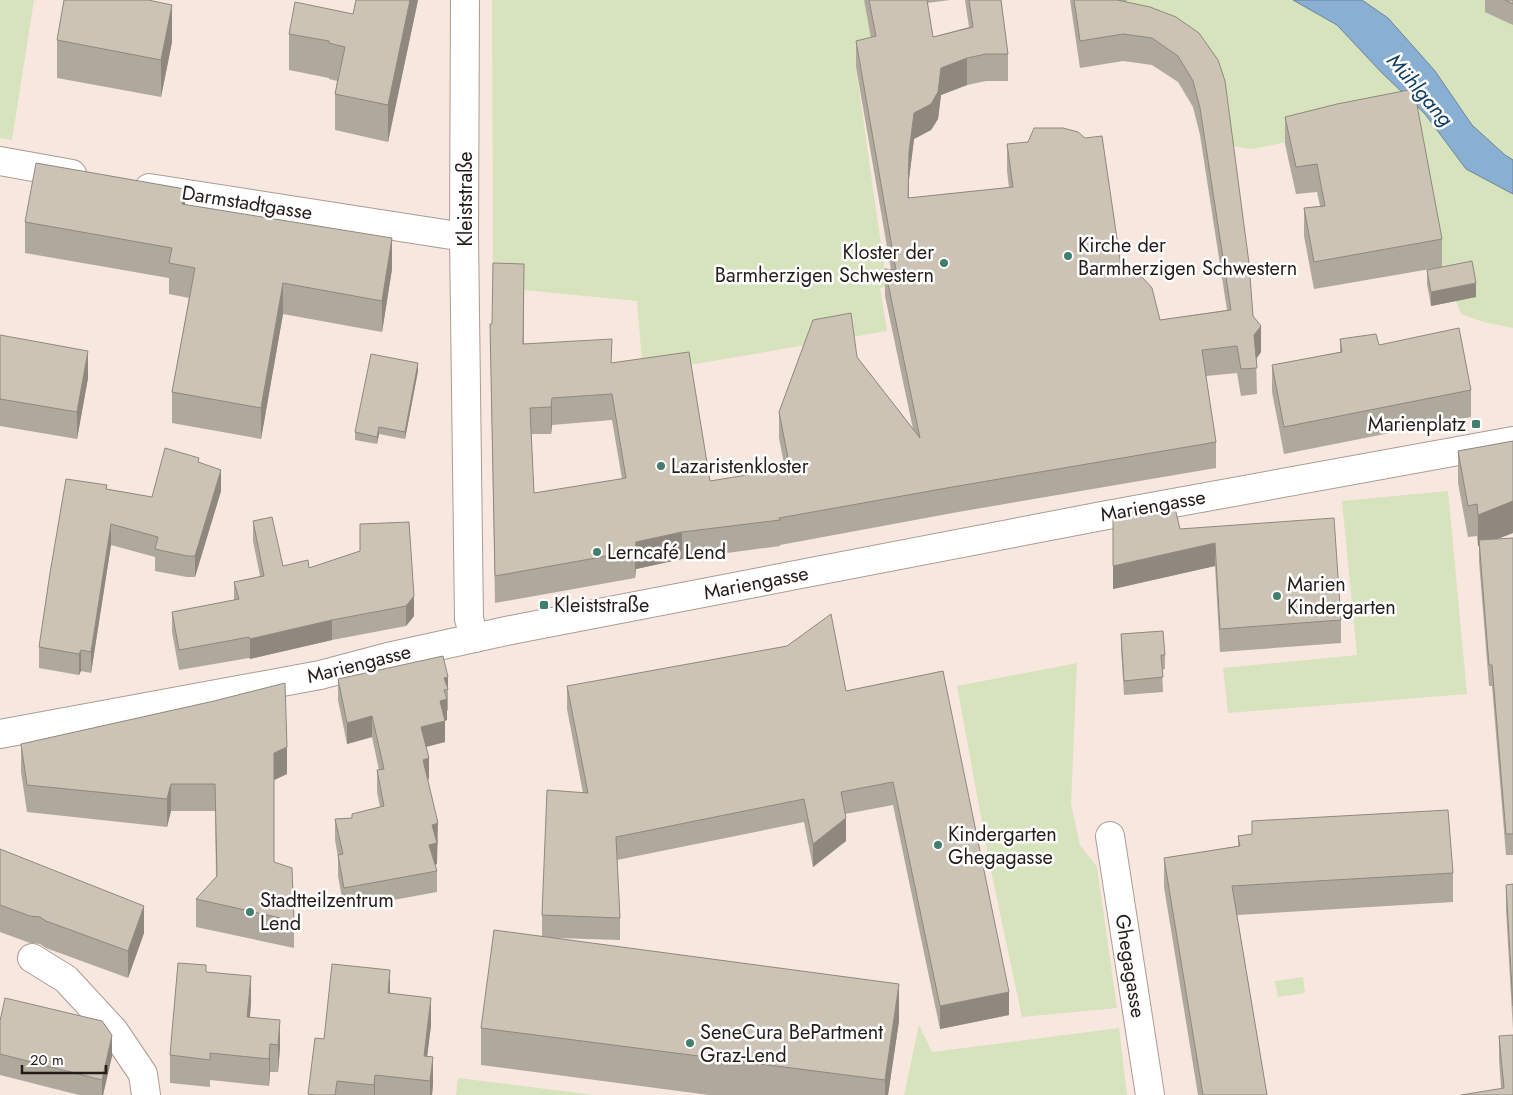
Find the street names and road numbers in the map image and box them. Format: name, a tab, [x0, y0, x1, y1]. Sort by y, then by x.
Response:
street label: Kleiststraße	[451, 151, 480, 247]
street label: Darmstadtgasse	[180, 178, 314, 228]
street label: Mariengasse	[1098, 483, 1208, 529]
street label: Mariengasse	[701, 559, 811, 607]
street label: Mariengasse	[304, 637, 414, 691]
street label: Ghegagasse	[1107, 912, 1153, 1020]

